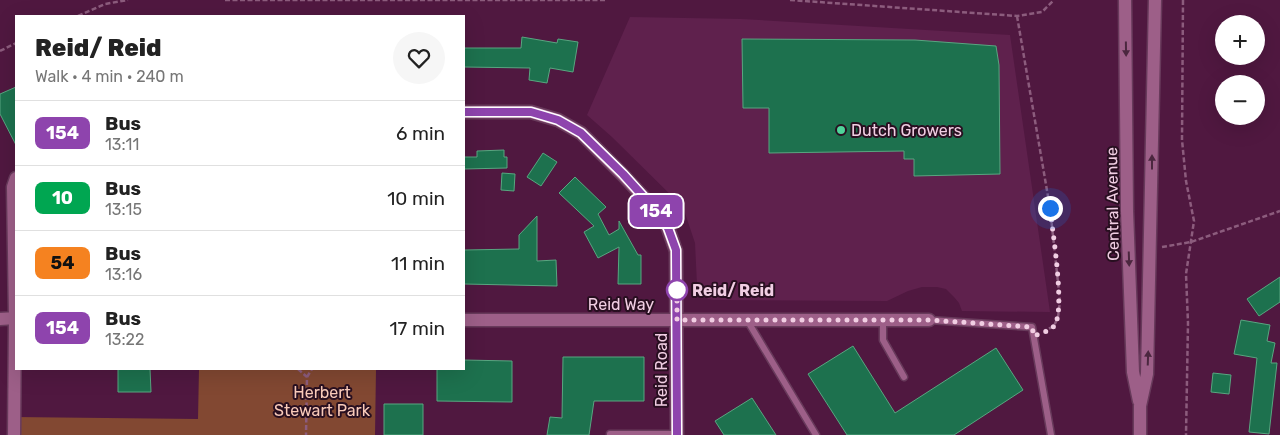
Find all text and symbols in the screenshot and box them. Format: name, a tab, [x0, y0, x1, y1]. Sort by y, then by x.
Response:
map controls	[1215, 15, 1265, 125]
button: +	[1215, 15, 1265, 65]
button: heart	[393, 32, 445, 84]
text: Reid/ Reid	[35, 34, 162, 62]
one-way arrow	[1122, 41, 1130, 57]
text: Walk · 4 min · 240 m	[35, 67, 184, 86]
button: −	[1215, 75, 1265, 125]
text: Bus	[105, 112, 141, 135]
place label: Dutch Growers	[851, 121, 962, 140]
text: 154	[46, 122, 79, 144]
text: 6 min	[396, 122, 445, 145]
marker: Dutch Growers	[835, 124, 847, 136]
text: 13:11	[105, 135, 139, 154]
street label: Central Avenue	[1102, 147, 1123, 261]
one-way arrow	[1148, 154, 1156, 170]
text: Bus	[105, 177, 141, 200]
text: 10	[52, 187, 73, 209]
text: 10 min	[387, 187, 445, 210]
line badge: 154	[627, 195, 685, 227]
your location	[1038, 196, 1063, 221]
text: 13:15	[105, 200, 142, 219]
text: 154	[640, 200, 672, 222]
text: Bus	[105, 242, 141, 265]
text: 54	[51, 252, 74, 274]
text: 11 min	[391, 252, 445, 275]
one-way arrow	[1125, 252, 1133, 268]
text: 13:16	[105, 265, 142, 284]
marker: Reid/ Reid	[666, 279, 688, 301]
place label: Reid/ Reid	[692, 281, 774, 300]
street label: Reid Way	[588, 295, 654, 314]
text: Bus	[105, 307, 141, 330]
text: 154	[46, 317, 79, 339]
text: 17 min	[389, 317, 445, 340]
text: 13:22	[105, 330, 144, 349]
street label: Reid Road	[652, 333, 671, 407]
one-way arrow	[1144, 350, 1152, 366]
park label: Herbert Stewart Park	[274, 383, 371, 420]

